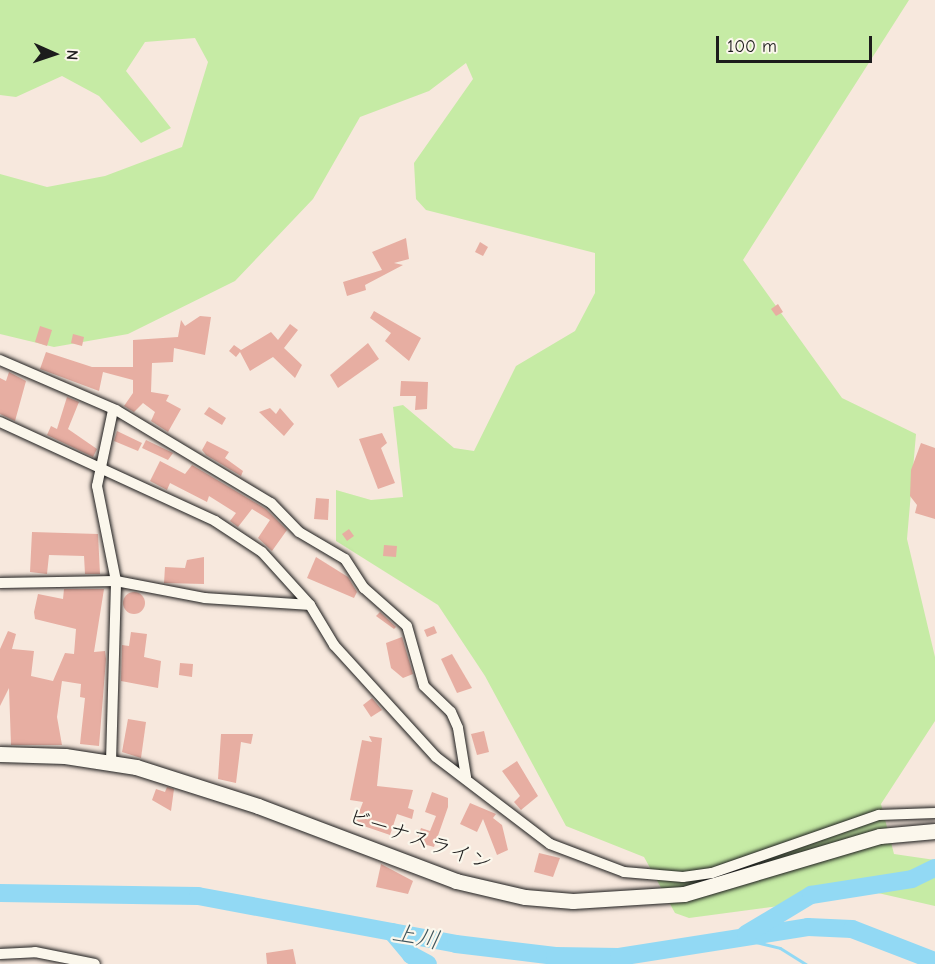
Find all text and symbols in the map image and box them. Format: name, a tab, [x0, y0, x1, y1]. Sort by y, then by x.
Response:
north arrow	[24, 24, 84, 84]
scale bar	[719, 24, 875, 62]
text: 100 m	[727, 36, 777, 57]
text: N	[63, 49, 81, 61]
street label: ビーナスライン	[343, 803, 497, 877]
water label: 上川	[390, 918, 442, 956]

